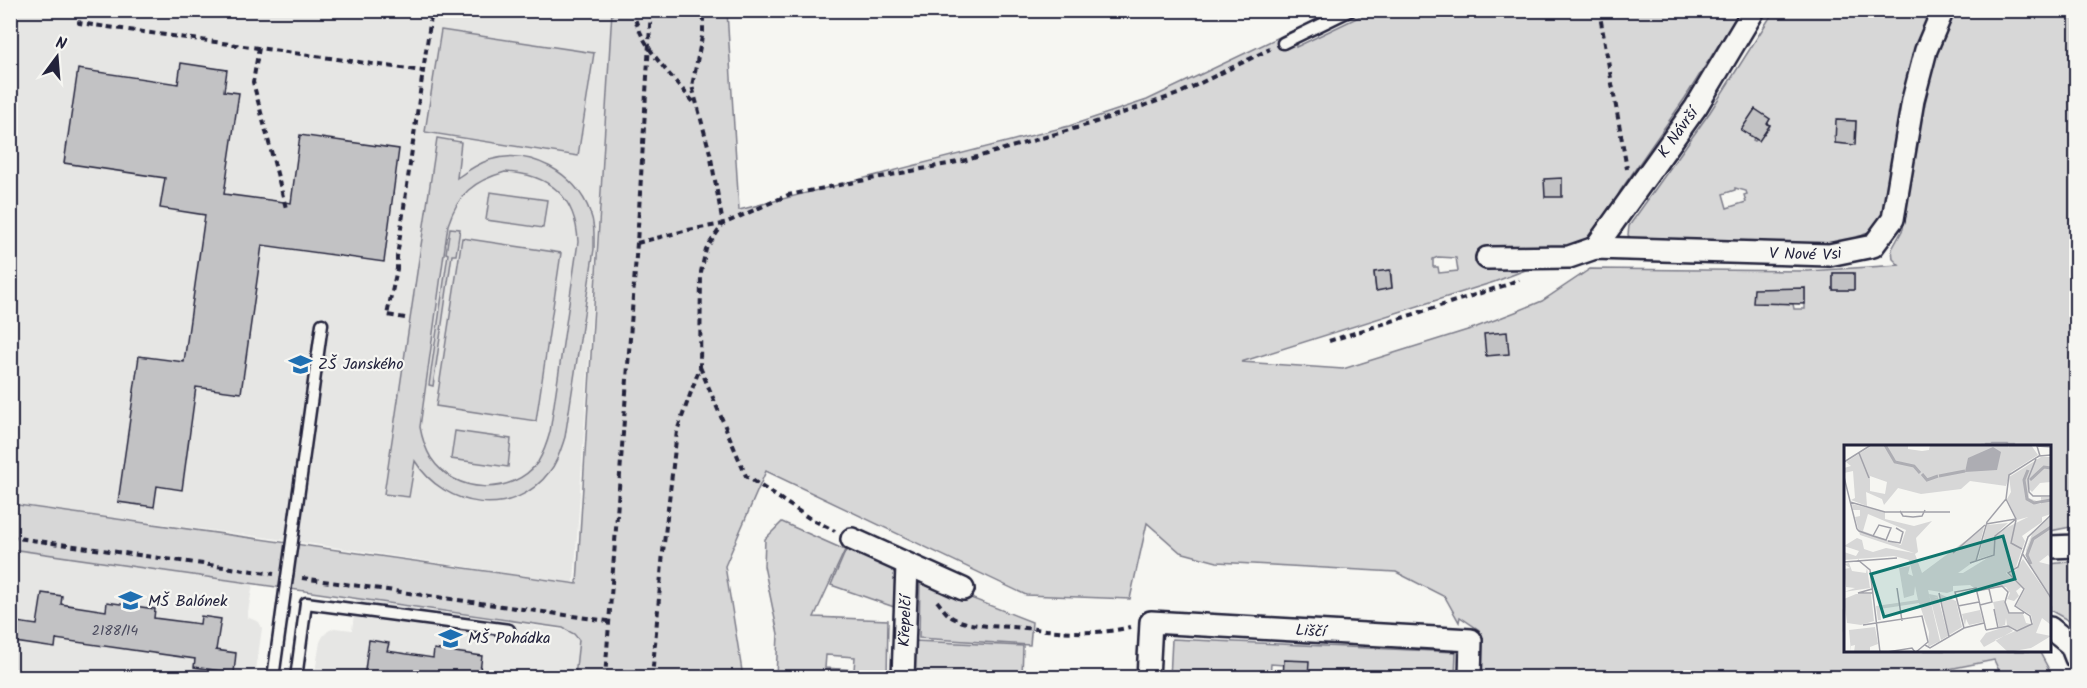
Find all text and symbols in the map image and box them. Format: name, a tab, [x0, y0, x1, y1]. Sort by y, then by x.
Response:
north arrow	[27, 27, 87, 87]
text: N	[52, 31, 69, 57]
street label: K Návrší	[1651, 100, 1706, 163]
street label: V Nové Vsi	[1769, 240, 1845, 268]
school or university icon: ZŠ Janského	[287, 351, 313, 377]
place label: ZŠ Janského	[318, 352, 403, 377]
inset map	[1844, 445, 2051, 652]
school or university icon: MŠ Balónek	[117, 588, 143, 614]
place label: MŠ Balónek	[148, 589, 228, 614]
street label: Křepelčí	[892, 593, 918, 647]
street label: Liščí	[1295, 618, 1329, 644]
house number: 2188/14	[92, 620, 139, 642]
school or university icon: MŠ Pohádka	[437, 625, 463, 651]
place label: MŠ Pohádka	[468, 626, 551, 651]

